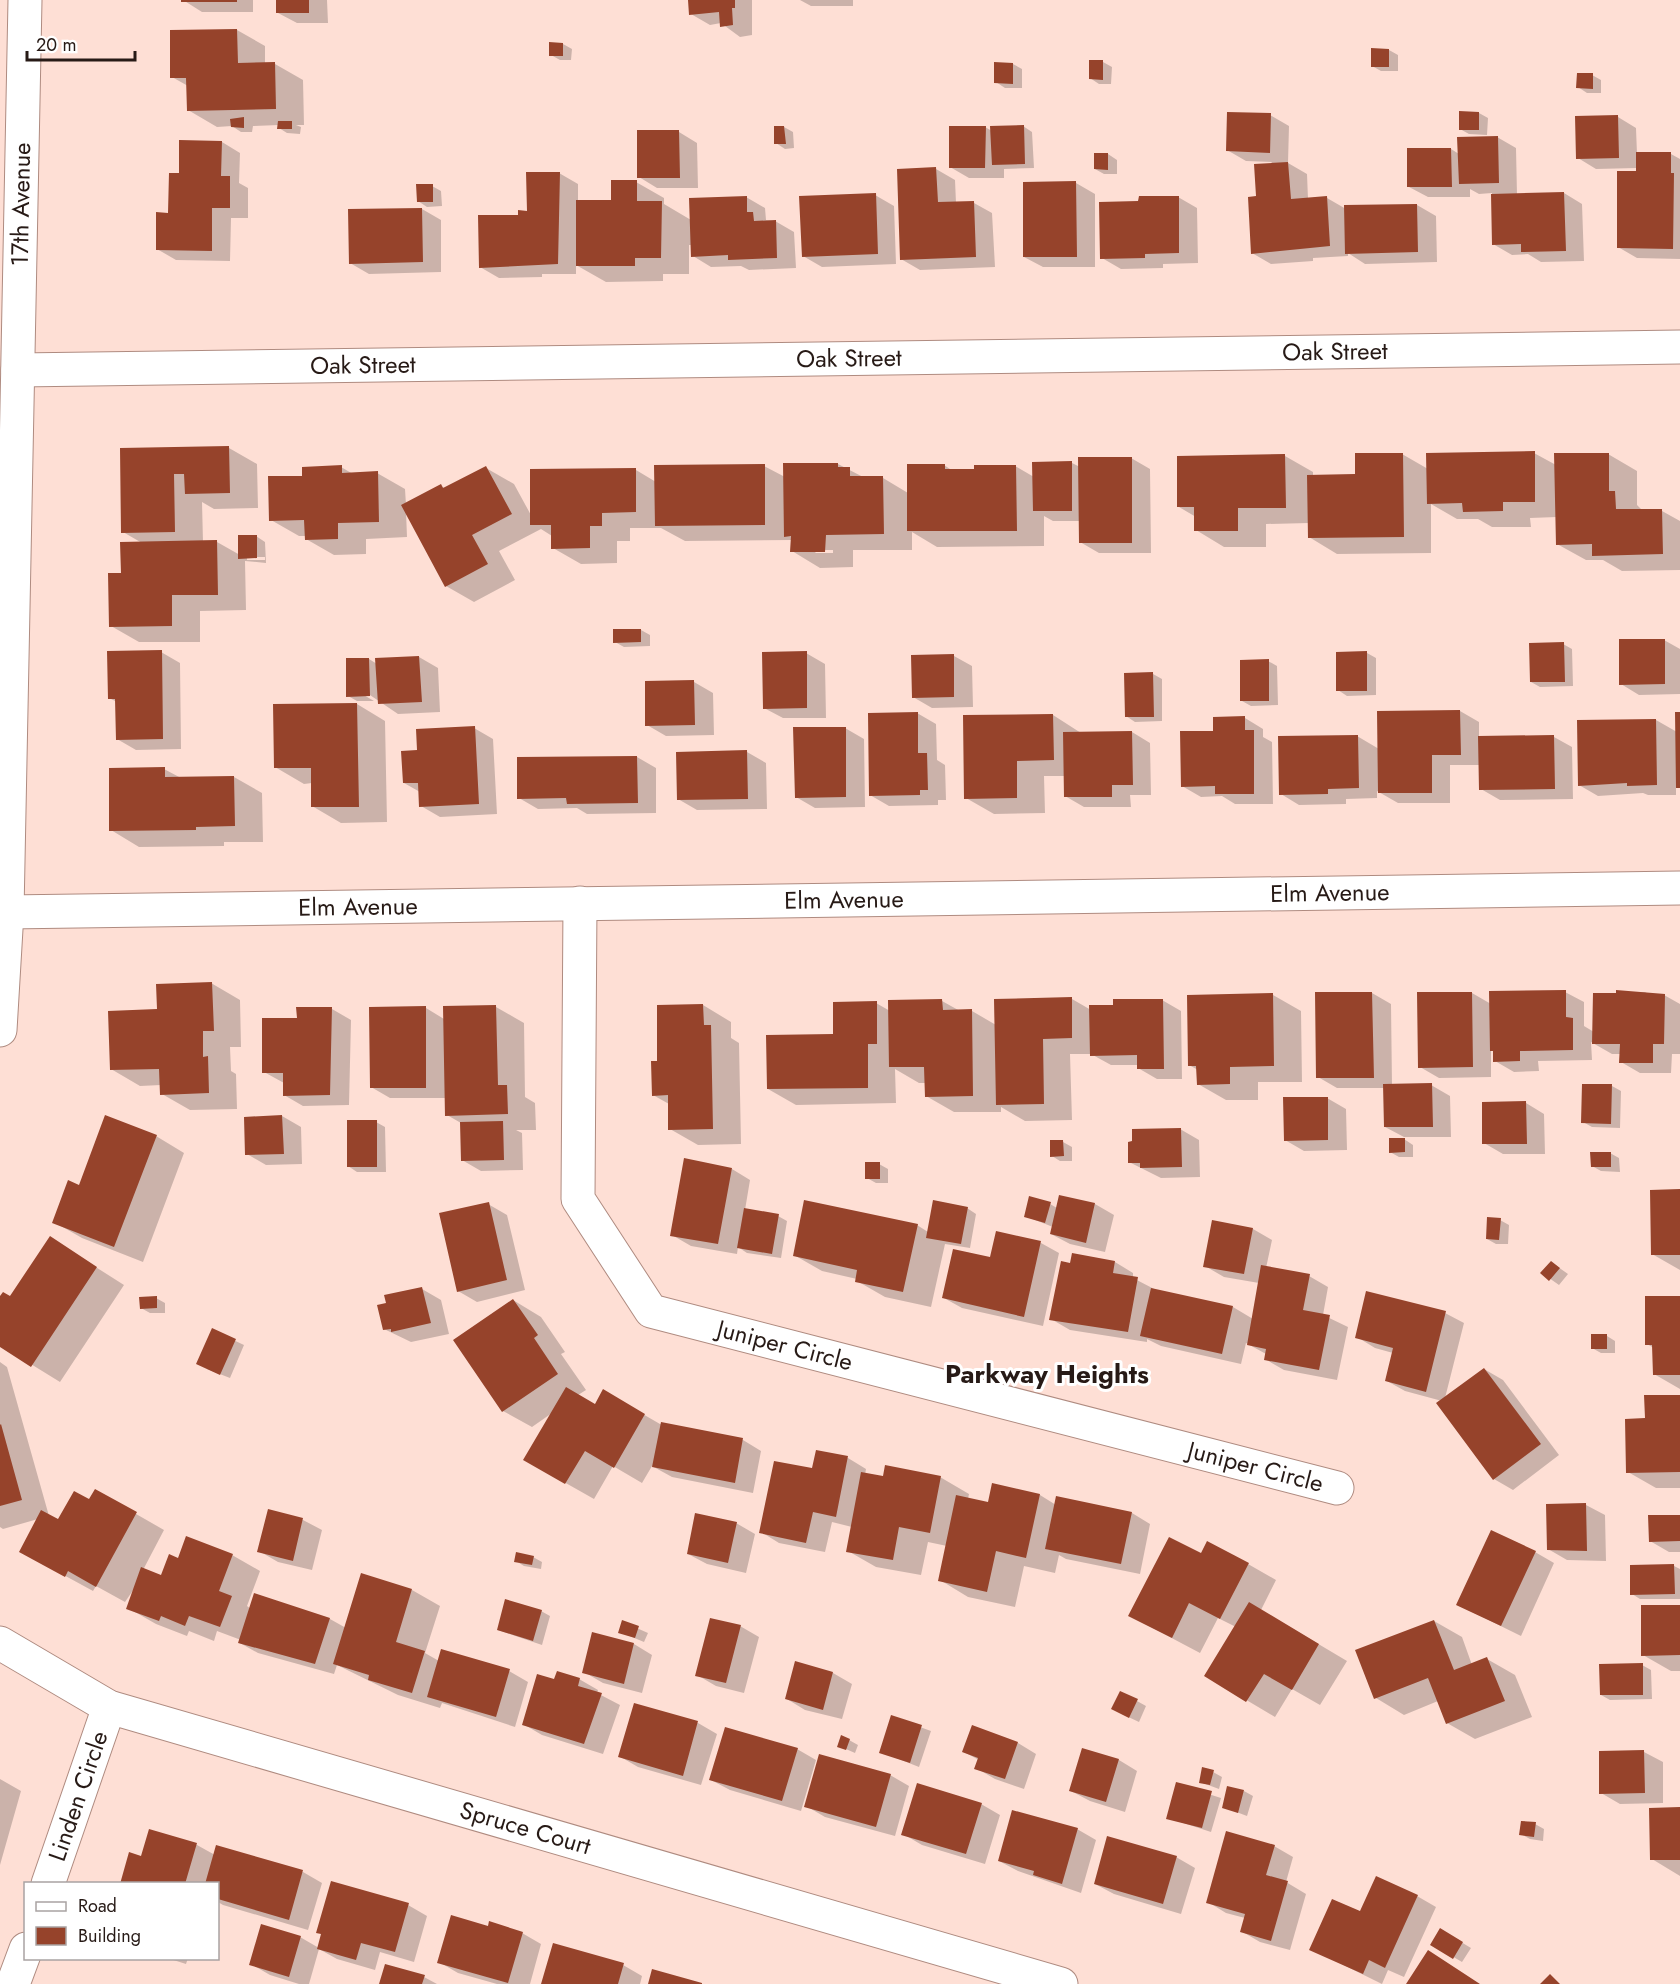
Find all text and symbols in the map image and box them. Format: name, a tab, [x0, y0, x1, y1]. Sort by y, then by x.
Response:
scale bar	[27, 24, 135, 62]
text: 20 m	[36, 32, 76, 58]
street label: 17th Avenue	[2, 142, 39, 267]
street label: Oak Street	[1282, 333, 1388, 370]
street label: Oak Street	[796, 340, 902, 376]
street label: Oak Street	[310, 346, 416, 383]
street label: Elm Avenue	[1270, 874, 1390, 911]
street label: Elm Avenue	[784, 881, 904, 918]
street label: Elm Avenue	[298, 888, 418, 925]
street label: Juniper Circle	[711, 1310, 857, 1379]
district label: Parkway Heights	[945, 1355, 1149, 1393]
street label: Juniper Circle	[1181, 1431, 1327, 1501]
street label: Linden Circle	[39, 1726, 116, 1866]
street label: Spruce Court	[456, 1792, 595, 1863]
legend	[24, 1882, 219, 1960]
text: Road	[78, 1893, 117, 1919]
text: Building	[78, 1923, 141, 1949]

